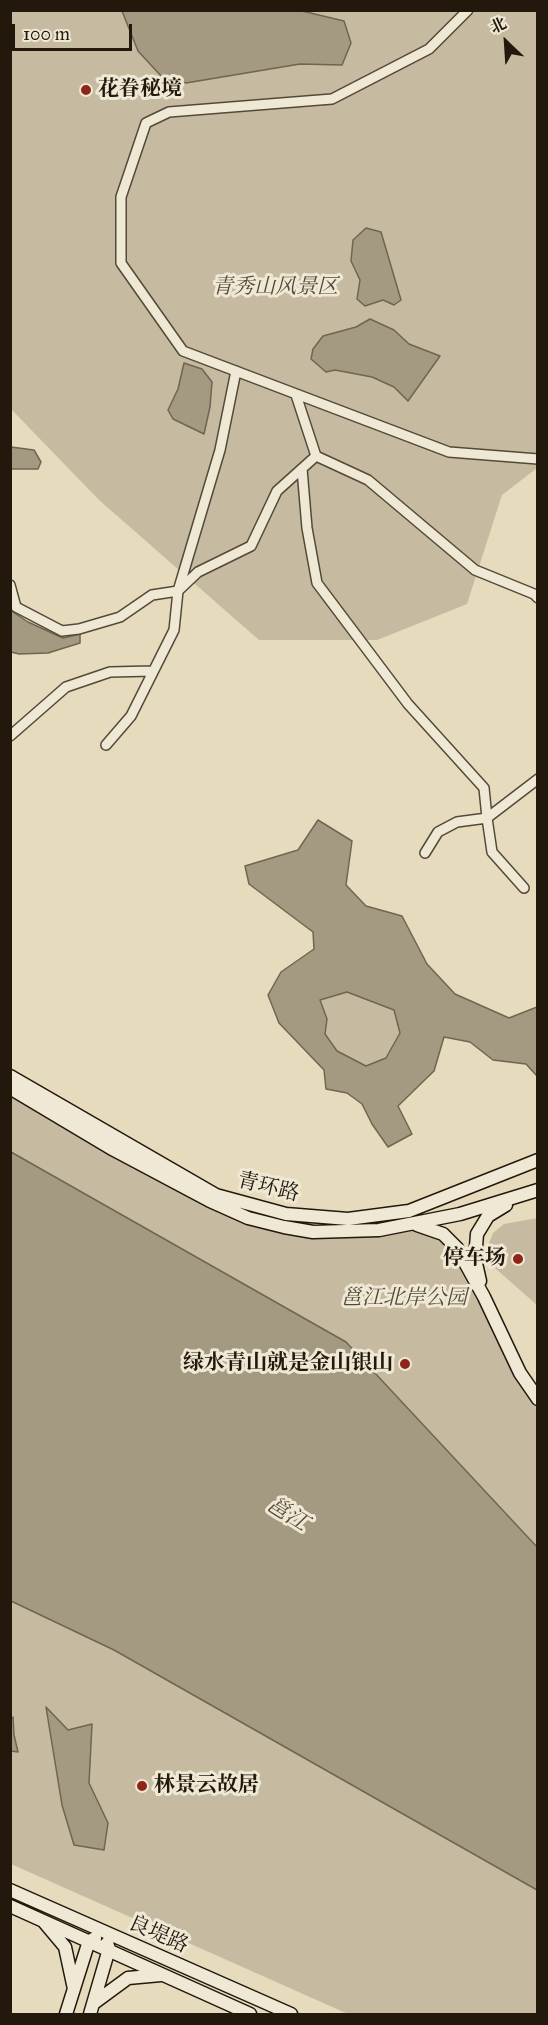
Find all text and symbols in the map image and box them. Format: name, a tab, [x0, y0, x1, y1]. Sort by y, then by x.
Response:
scale bar	[15, 12, 135, 50]
north arrow	[476, 12, 536, 72]
text: 北	[487, 13, 509, 37]
text: 100 m	[23, 23, 70, 45]
place label: 花眷秘境	[98, 77, 182, 103]
marker: 花眷秘境	[79, 83, 93, 97]
park label: 青秀山风景区	[212, 275, 338, 301]
street label: 青环路	[234, 1168, 302, 1208]
place label: 停车场	[443, 1246, 506, 1272]
marker: 停车场	[511, 1252, 525, 1266]
park label: 邕江北岸公园	[341, 1286, 467, 1312]
place label: 绿水青山就是金山银山	[183, 1351, 393, 1377]
marker: 绿水青山就是金山银山	[398, 1357, 412, 1371]
water label: 邕江	[261, 1492, 313, 1538]
place label: 林景云故居	[154, 1773, 259, 1799]
marker: 林景云故居	[135, 1779, 149, 1793]
street label: 良堤路	[124, 1911, 192, 1959]

